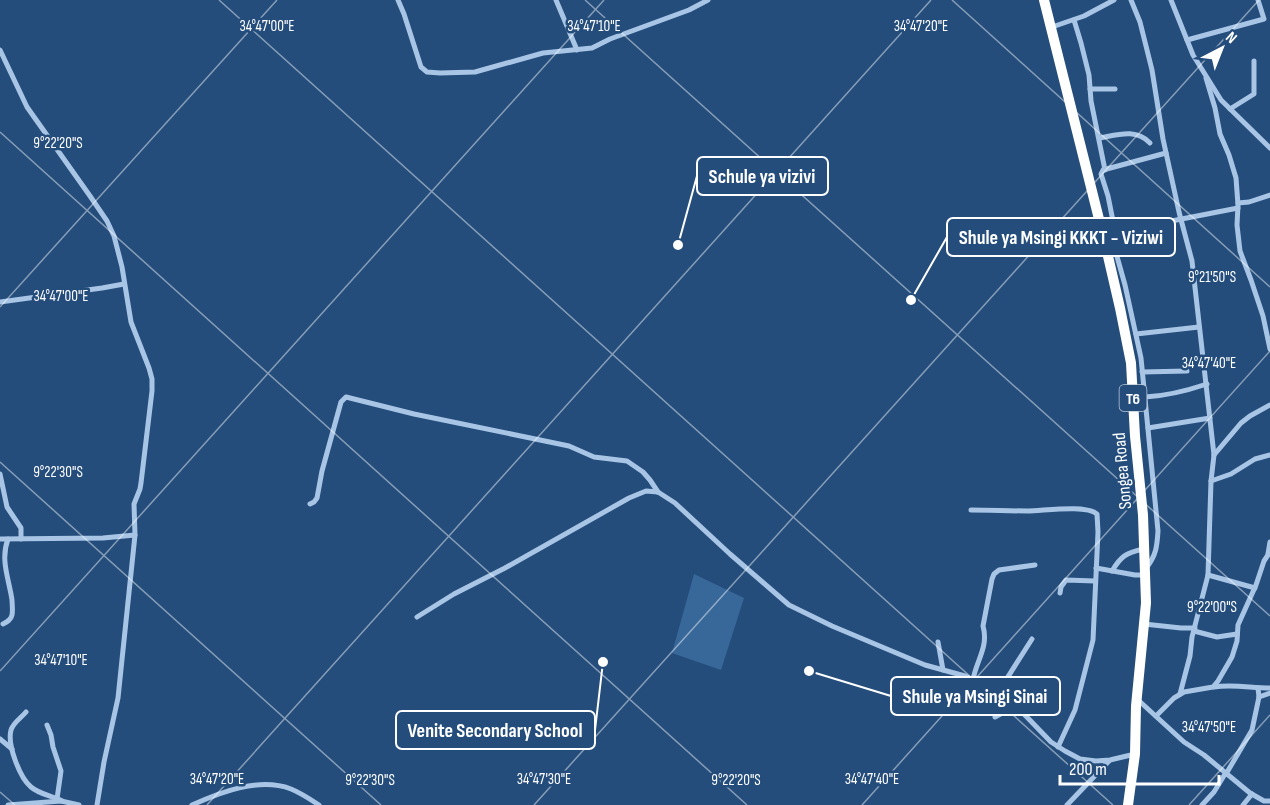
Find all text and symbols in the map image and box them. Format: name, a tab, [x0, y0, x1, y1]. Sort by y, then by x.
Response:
text: 34°47'00"E	[239, 17, 295, 36]
text: 34°47'10"E	[567, 17, 621, 36]
text: 34°47'20"E	[894, 17, 948, 36]
north arrow	[1192, 18, 1252, 78]
text: N	[1222, 28, 1241, 48]
text: 9°22'20"S	[33, 134, 83, 153]
callout: Schule ya vizivi	[697, 157, 828, 195]
text: Schule ya vizivi	[709, 165, 815, 189]
callout: Shule ya Msingi KKKT - Viziwi	[947, 218, 1175, 256]
text: Shule ya Msingi KKKT - Viziwi	[959, 226, 1163, 250]
text: 9°21'50"S	[1188, 268, 1236, 287]
text: 34°47'00"E	[33, 287, 89, 306]
text: 34°47'40"E	[1182, 354, 1236, 373]
road number: T6	[1120, 385, 1146, 411]
street label: Songea Road	[1109, 432, 1136, 510]
text: 9°22'30"S	[33, 463, 83, 482]
text: 9°22'00"S	[1187, 598, 1237, 617]
text: 34°47'10"E	[34, 651, 88, 670]
callout: Shule ya Msingi Sinai	[891, 677, 1060, 715]
text: Shule ya Msingi Sinai	[903, 685, 1047, 709]
callout: Venite Secondary School	[396, 711, 595, 749]
text: 34°47'50"E	[1182, 718, 1236, 737]
text: Venite Secondary School	[408, 719, 582, 743]
scale bar	[1060, 748, 1219, 786]
text: 200 m	[1069, 759, 1107, 780]
text: 34°47'20"E	[190, 770, 244, 789]
text: 34°47'30"E	[517, 770, 571, 789]
text: 34°47'40"E	[845, 770, 899, 789]
text: 9°22'30"S	[345, 771, 395, 790]
text: 9°22'20"S	[711, 771, 761, 790]

